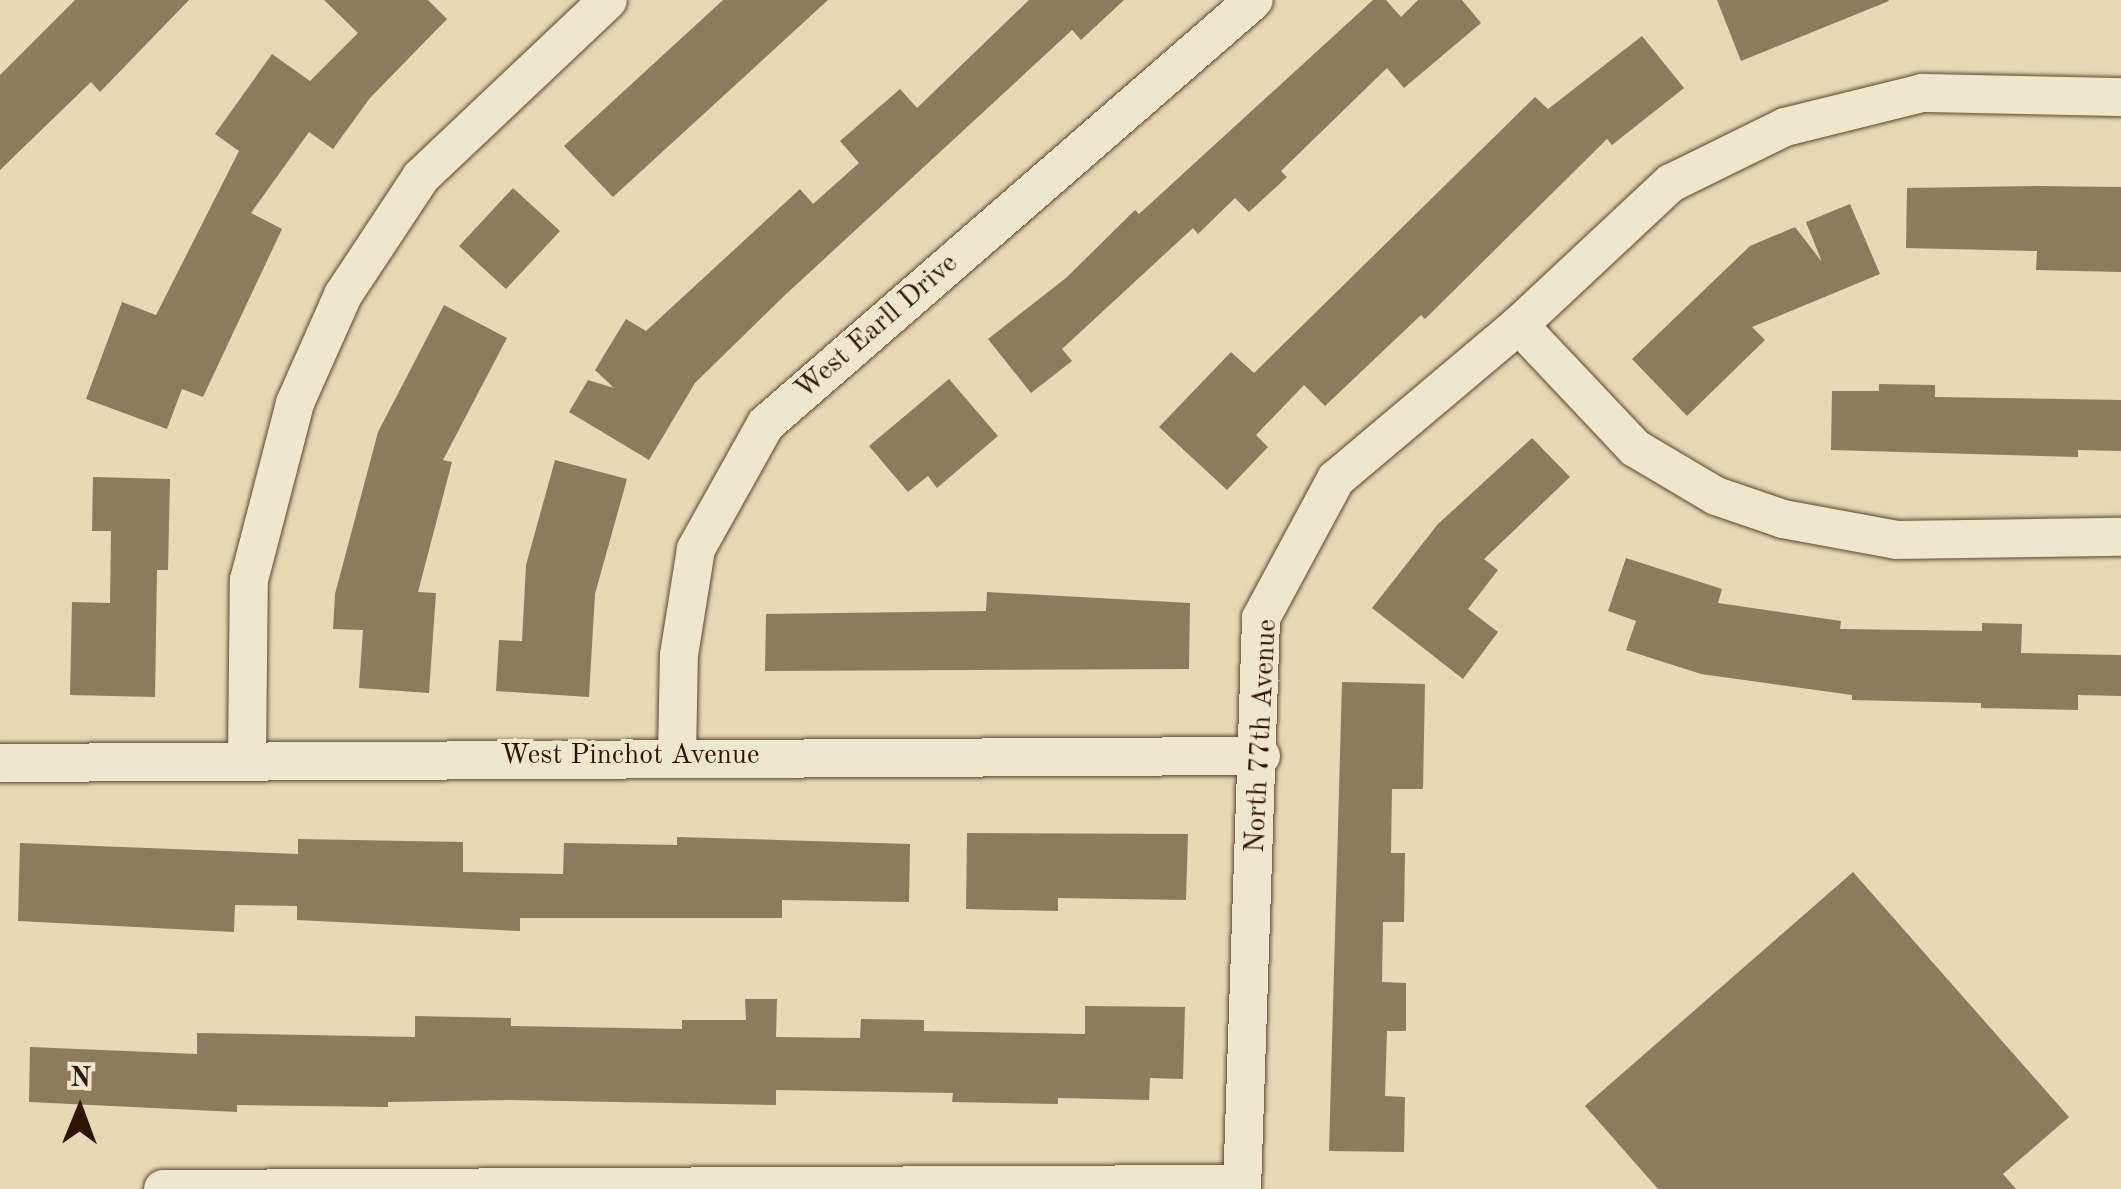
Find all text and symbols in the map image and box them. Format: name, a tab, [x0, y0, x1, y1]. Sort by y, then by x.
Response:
street label: West Earll Drive	[789, 247, 965, 407]
street label: North 77th Avenue	[1239, 618, 1285, 854]
street label: West Pinchot Avenue	[500, 739, 760, 773]
north arrow	[30, 1059, 130, 1159]
text: N	[70, 1065, 91, 1093]

